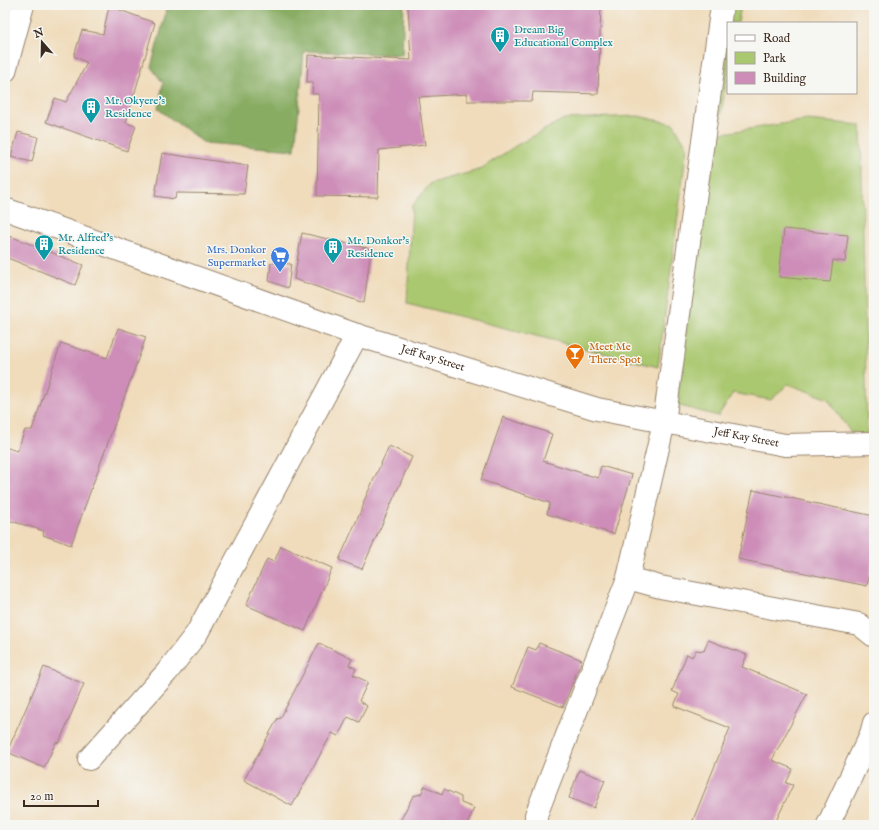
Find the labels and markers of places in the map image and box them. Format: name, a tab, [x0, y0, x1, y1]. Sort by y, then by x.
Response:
place label: Dream Big Educational Complex	[514, 23, 613, 50]
building icon: Dream Big Educational Complex	[489, 25, 511, 53]
place label: Mr. Okyere's Residence	[105, 94, 165, 121]
building icon: Mr. Okyere's Residence	[80, 96, 102, 124]
place label: Mr. Alfred's Residence	[58, 231, 113, 258]
building icon: Mr. Alfred's Residence	[33, 233, 55, 261]
place label: Mr. Donkor's Residence	[347, 234, 409, 261]
building icon: Mr. Donkor's Residence	[322, 236, 344, 264]
place label: Mrs. Donkor Supermarket	[207, 243, 266, 270]
supermarket icon: Mrs. Donkor Supermarket	[269, 245, 291, 273]
place label: Meet Me There Spot	[589, 340, 641, 367]
bar icon: Meet Me There Spot	[564, 342, 586, 370]

